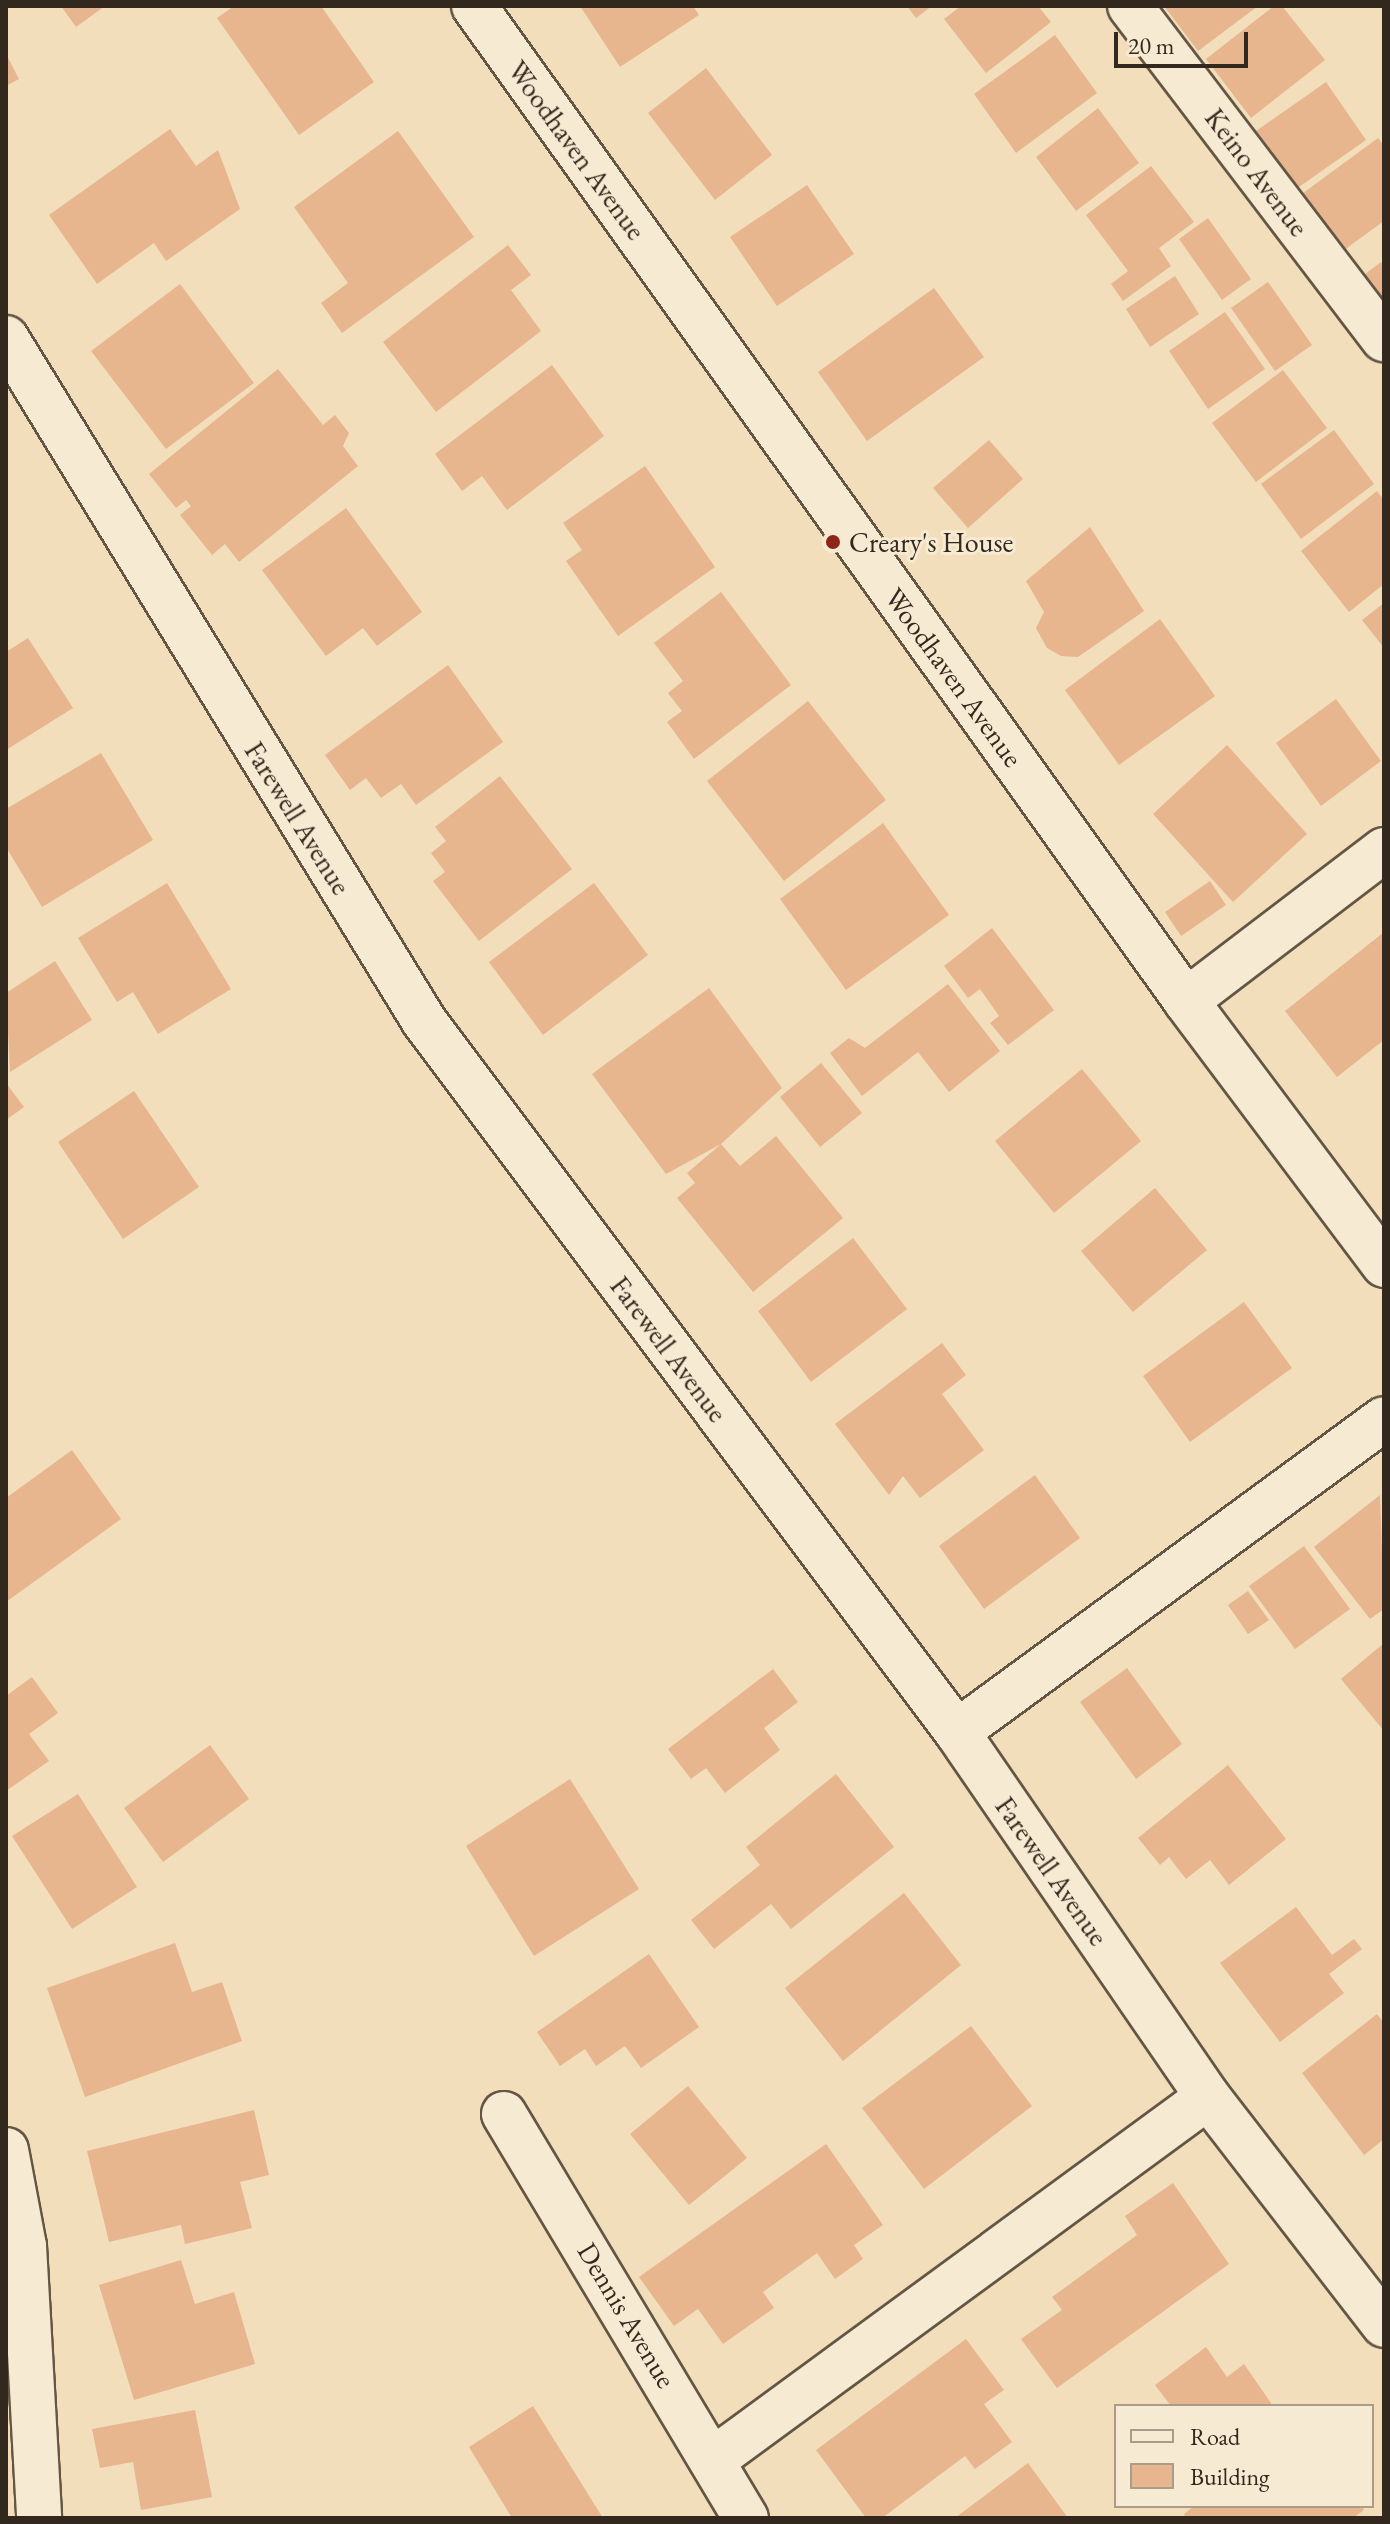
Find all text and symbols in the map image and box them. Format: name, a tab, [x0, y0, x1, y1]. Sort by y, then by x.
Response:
scale bar	[1118, 16, 1252, 66]
text: 20 m	[1128, 30, 1175, 61]
street label: Woodhaven Avenue	[501, 54, 653, 246]
street label: Keino Avenue	[1198, 101, 1316, 243]
place label: Creary's House	[849, 525, 1013, 559]
marker: Creary's House	[824, 533, 842, 551]
street label: Woodhaven Avenue	[878, 581, 1030, 773]
street label: Farewell Avenue	[238, 735, 358, 901]
street label: Farewell Avenue	[603, 1270, 735, 1428]
street label: Farewell Avenue	[988, 1790, 1116, 1952]
street label: Dennis Avenue	[571, 2236, 683, 2394]
legend	[1114, 2404, 1374, 2508]
text: Road	[1190, 2421, 1240, 2452]
text: Building	[1190, 2461, 1270, 2492]

